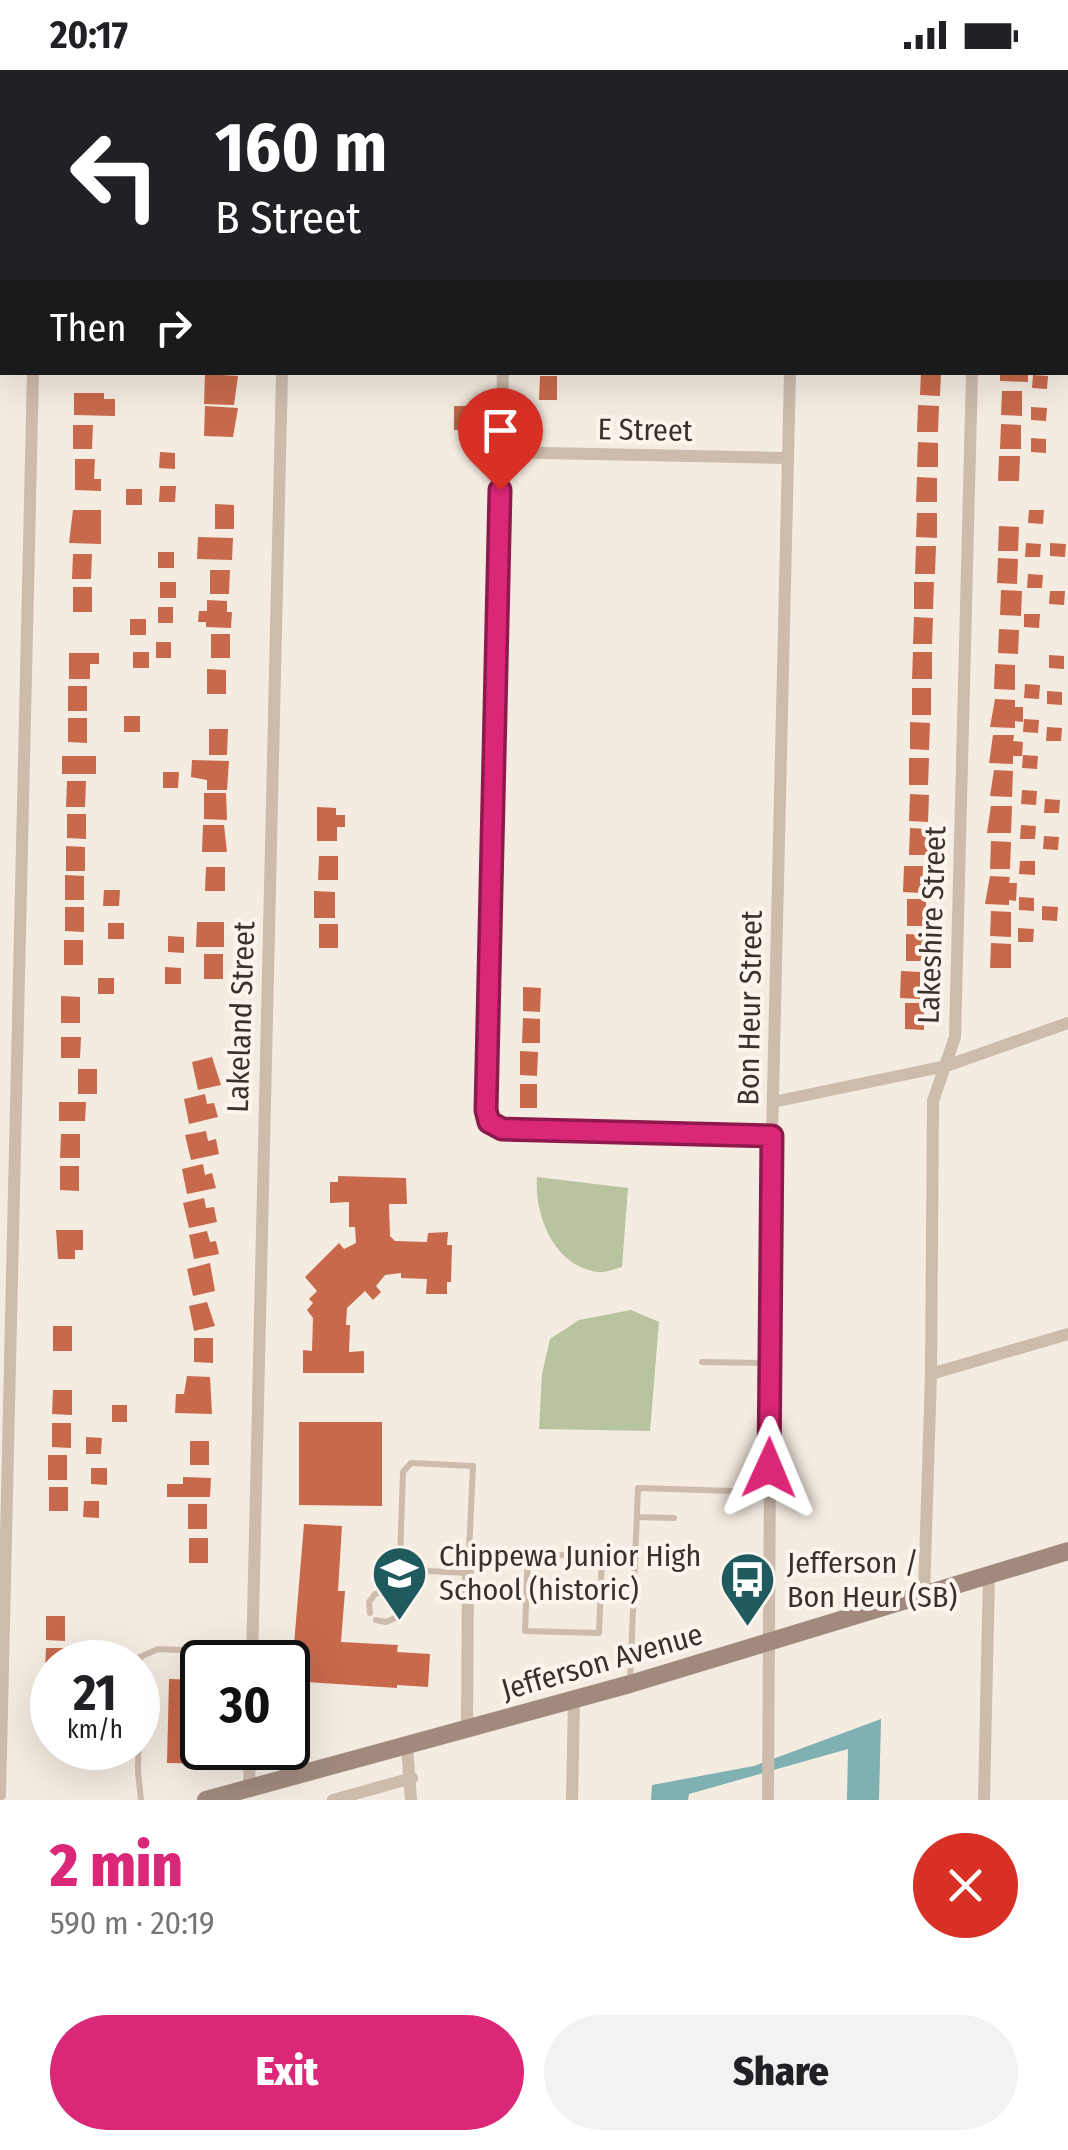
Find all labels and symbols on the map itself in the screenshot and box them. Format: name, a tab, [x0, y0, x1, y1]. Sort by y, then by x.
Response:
pin	[458, 388, 543, 491]
street label: E Street	[597, 411, 693, 449]
street label: Lakeshire Street	[911, 825, 953, 1024]
street label: Bon Heur Street	[730, 910, 770, 1106]
street label: Lakeland Street	[220, 921, 262, 1113]
position arrow	[717, 1416, 821, 1520]
place label: Chippewa Junior High School (historic)	[439, 1538, 701, 1608]
school or university icon: Chippewa Junior High School (historic)	[370, 1543, 430, 1622]
place label: Jefferson / Bon Heur (SB)	[787, 1545, 957, 1615]
bus stop icon: Jefferson / Bon Heur (SB)	[718, 1550, 778, 1629]
street label: Jefferson Avenue	[497, 1616, 707, 1708]
speed limit sign: 30	[180, 1640, 310, 1770]

